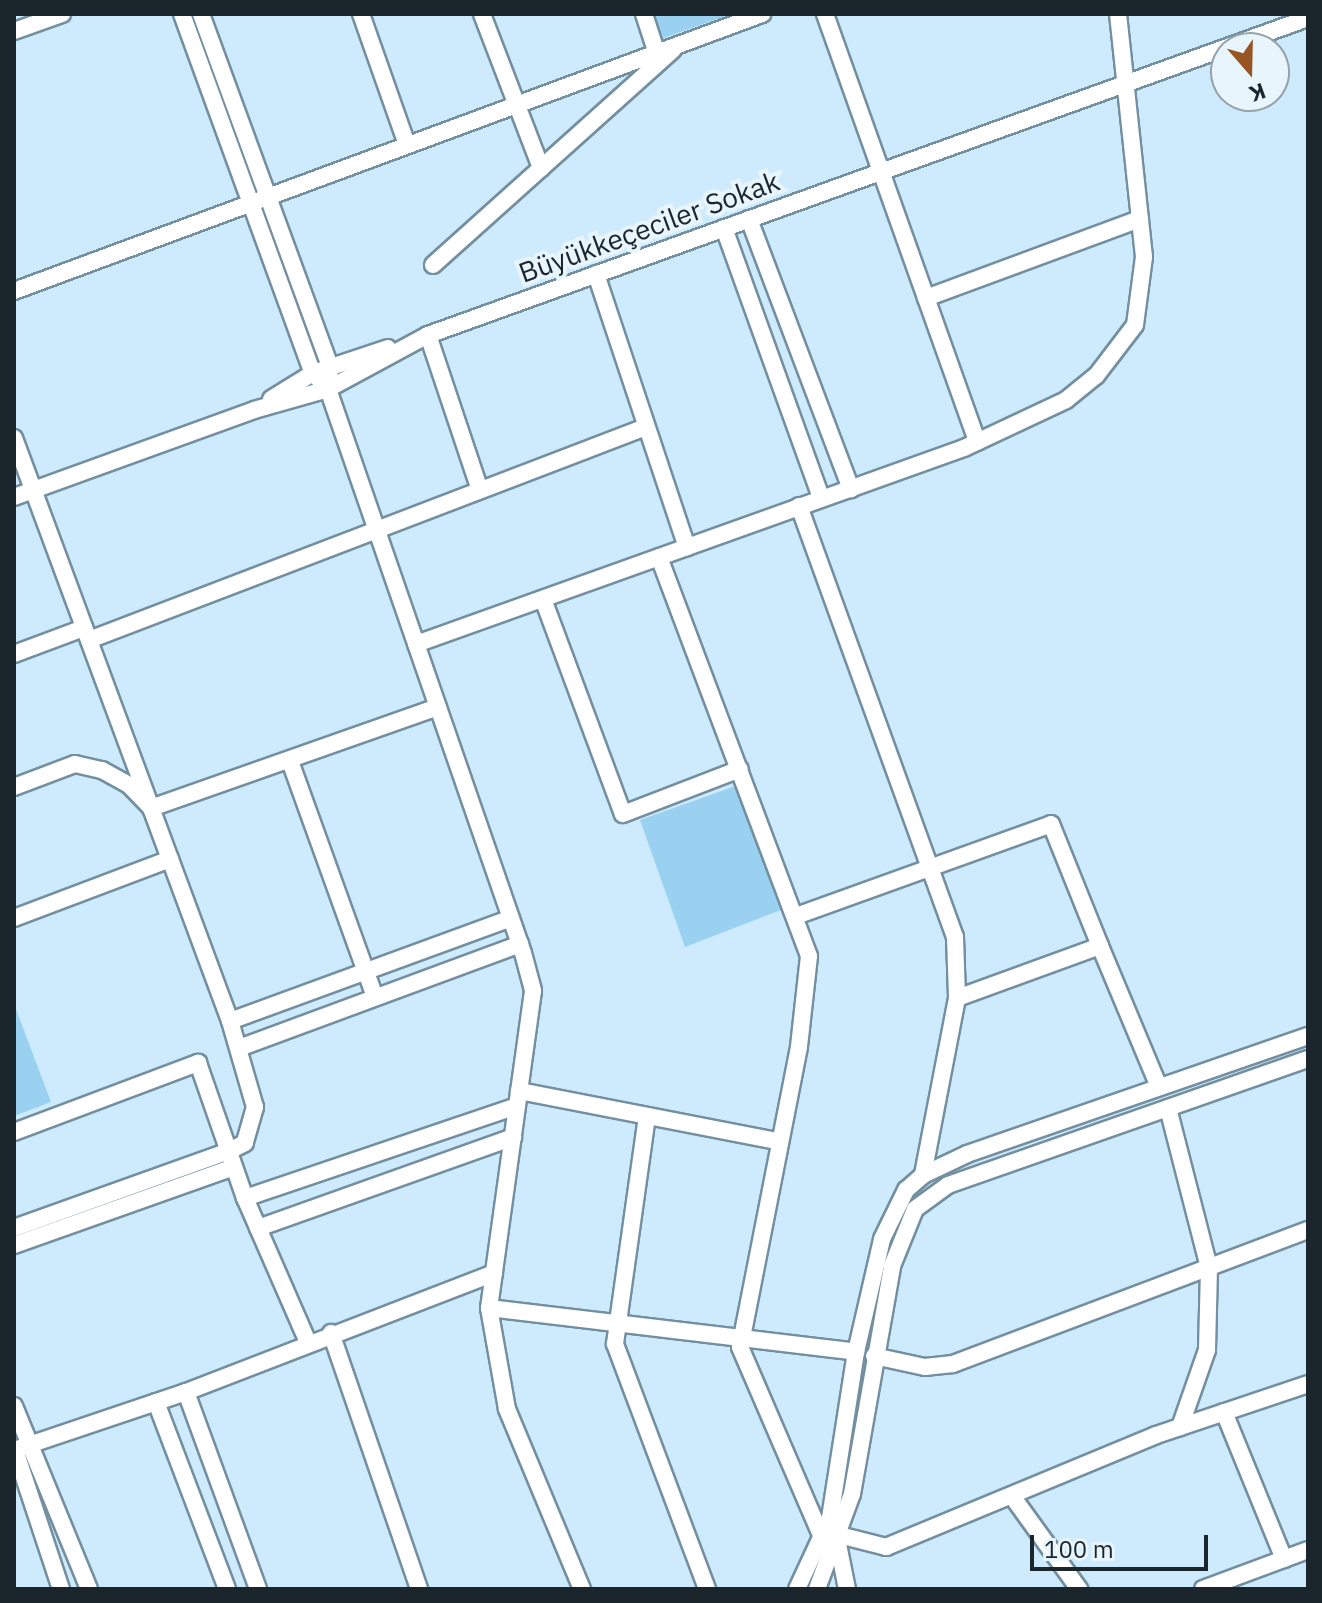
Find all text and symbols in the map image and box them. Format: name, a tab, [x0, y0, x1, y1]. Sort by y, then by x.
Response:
north arrow	[1210, 32, 1290, 112]
text: K	[1246, 77, 1270, 109]
street label: Büyükkeçeciler Sokak	[514, 164, 784, 290]
scale bar	[1034, 1519, 1212, 1569]
text: 100 m	[1044, 1533, 1114, 1565]

